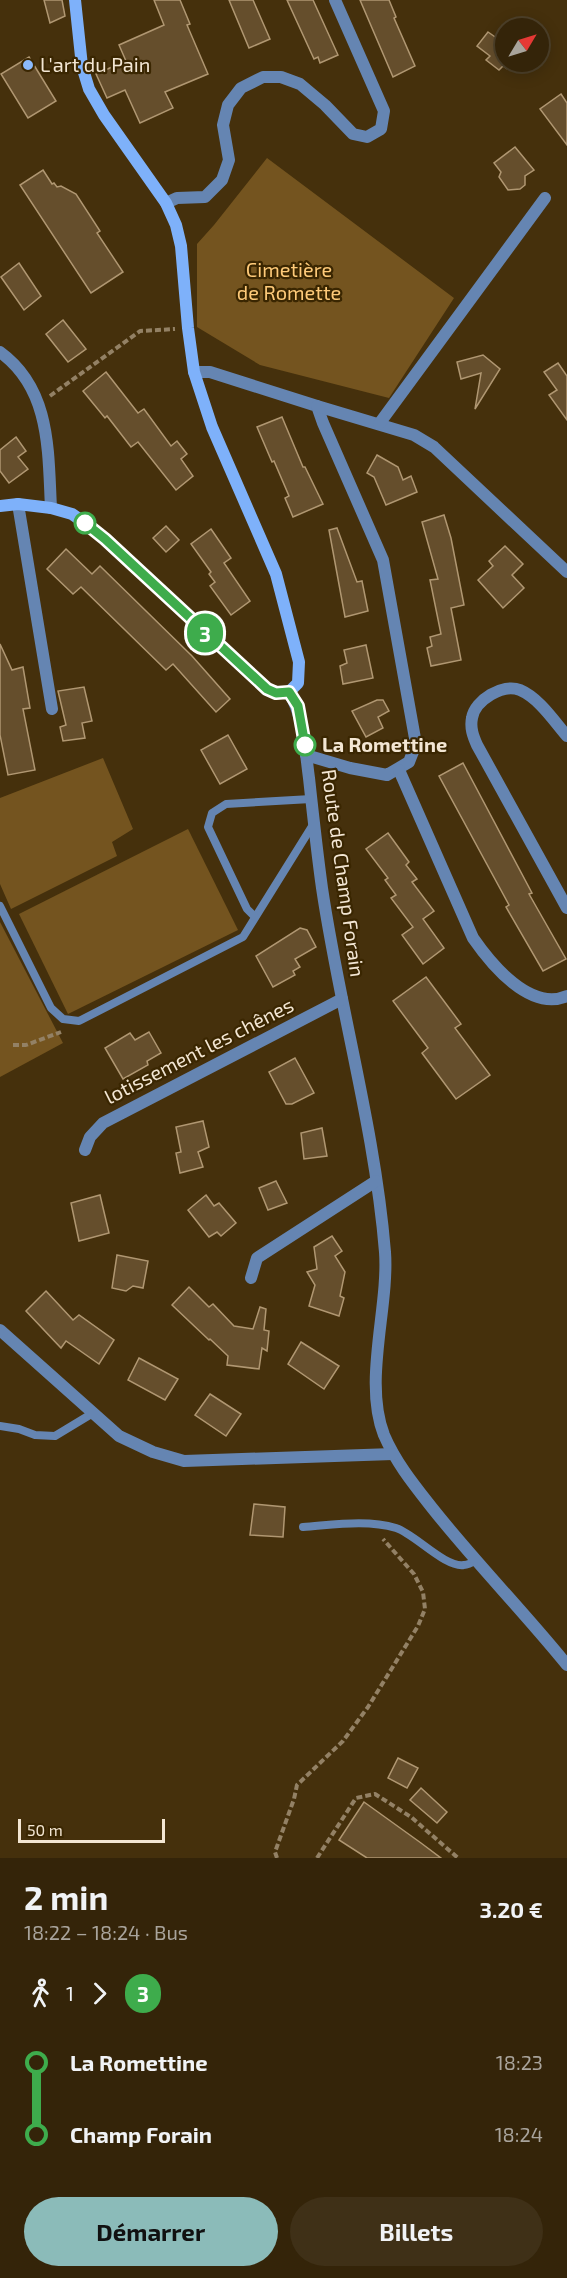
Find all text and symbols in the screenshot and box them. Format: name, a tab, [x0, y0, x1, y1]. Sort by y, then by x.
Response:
north arrow	[495, 18, 549, 72]
map controls	[495, 18, 549, 72]
place label: L'art du Pain	[40, 52, 150, 76]
marker: L'art du Pain	[21, 58, 35, 72]
park label: Cimetière de Romette	[237, 257, 341, 304]
unlabelled marker	[74, 512, 96, 534]
line badge: 3	[186, 614, 224, 652]
text: 3	[199, 621, 211, 646]
place label: La Romettine	[322, 732, 447, 756]
marker: La Romettine	[294, 734, 316, 756]
street label: Route de Champ Forain	[318, 767, 370, 978]
street label: lotissement les chênes	[100, 992, 297, 1108]
scale bar	[18, 1816, 165, 1844]
text: 50 m	[27, 1820, 63, 1839]
text: 2 min	[24, 1877, 108, 1917]
text: 3.20 €	[480, 1896, 543, 1922]
text: 18:22 – 18:24 · Bus	[24, 1920, 188, 1944]
icon: walk	[24, 1977, 57, 2010]
icon: forward	[83, 1977, 116, 2010]
text: 1	[66, 1981, 74, 2005]
text: 3	[137, 1981, 149, 2006]
text: La Romettine	[70, 2049, 208, 2075]
text: 18:23	[496, 2050, 543, 2074]
text: Champ Forain	[70, 2121, 212, 2147]
text: 18:24	[495, 2122, 543, 2146]
button: Démarrer	[24, 2197, 278, 2266]
button: Billets	[290, 2197, 543, 2266]

